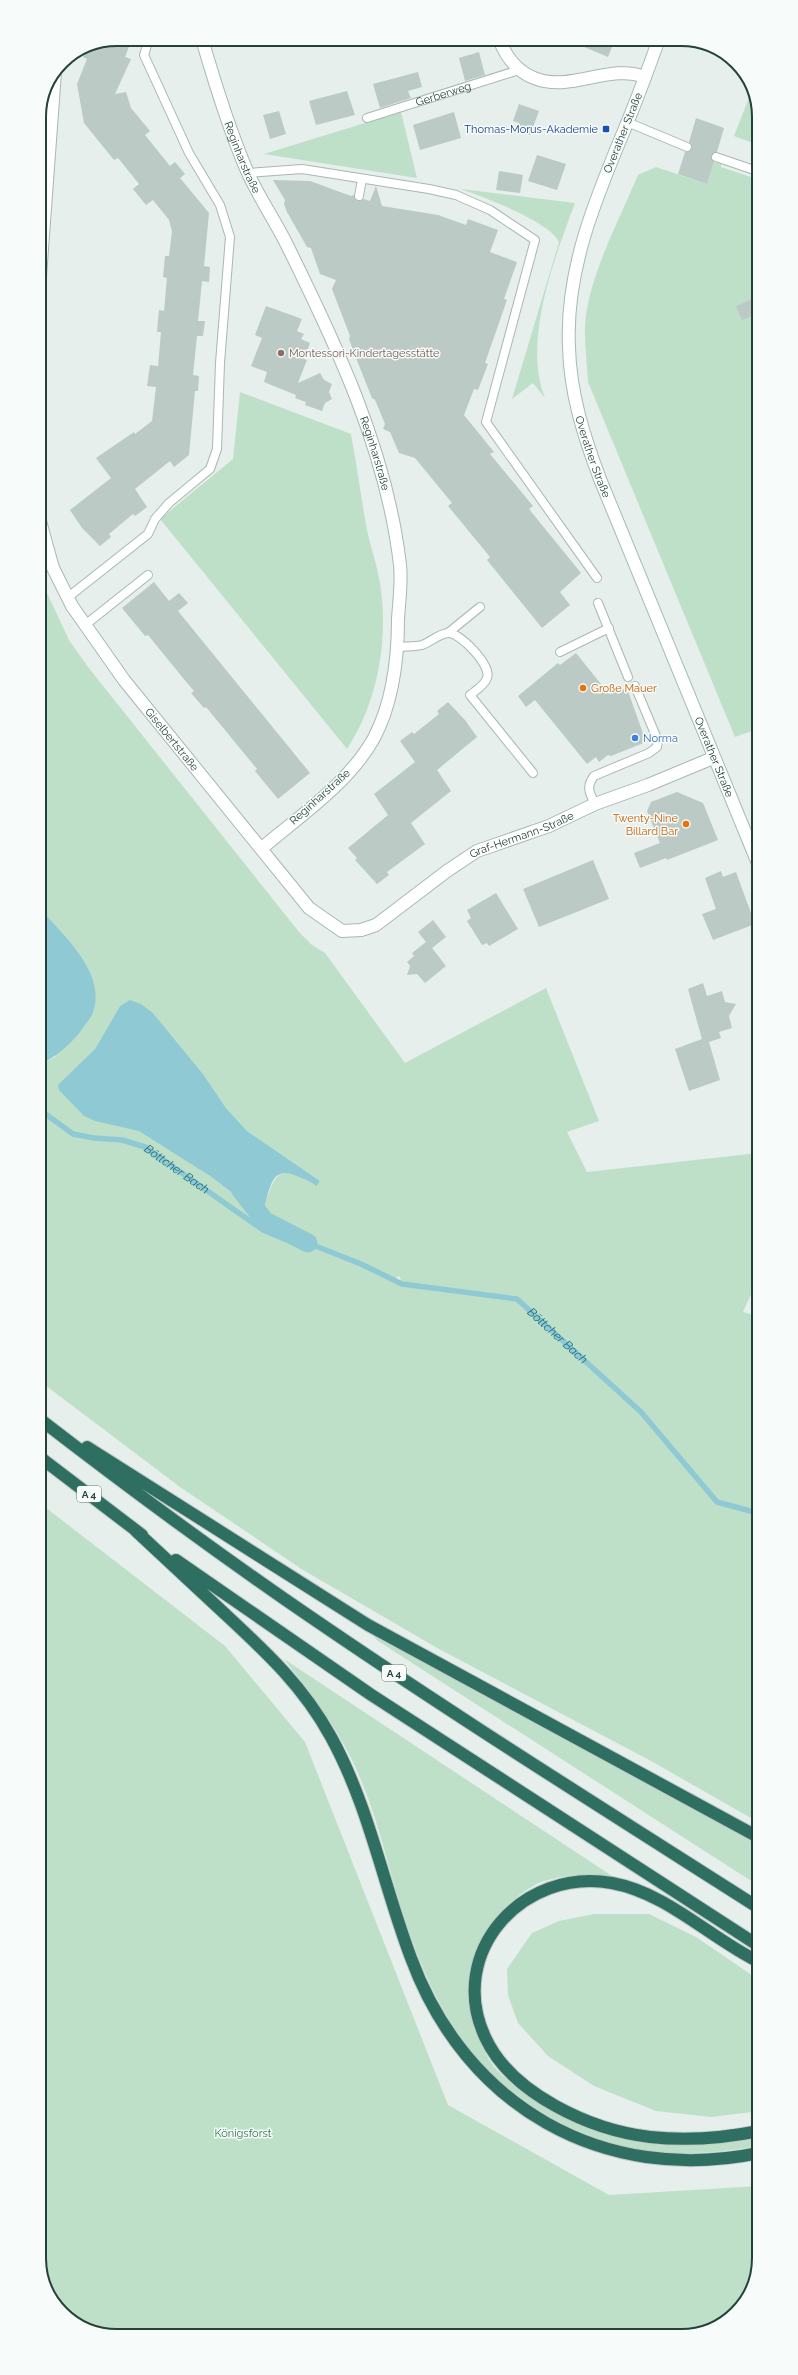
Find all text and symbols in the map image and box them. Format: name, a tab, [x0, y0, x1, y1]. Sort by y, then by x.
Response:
street label: Gerberweg	[414, 79, 473, 109]
street label: Overather Straße	[601, 90, 645, 175]
street label: Reginharstraße	[222, 119, 264, 196]
place label: Thomas-Morus-Akademie	[464, 123, 599, 136]
marker: Thomas-Morus-Akademie	[601, 124, 611, 134]
place label: Montessori-Kindertagesstätte	[289, 347, 440, 360]
marker: Montessori-Kindertagesstätte	[276, 348, 286, 358]
street label: Reginharstraße	[357, 414, 393, 492]
street label: Overather Straße	[573, 414, 614, 500]
place label: Große Mauer	[591, 682, 657, 695]
marker: Große Mauer	[578, 683, 588, 693]
street label: Giselbertstraße	[143, 705, 202, 774]
street label: Overather Straße	[692, 715, 737, 800]
place label: Norma	[643, 732, 678, 745]
marker: Norma	[630, 733, 640, 743]
street label: Reginharstraße	[287, 766, 353, 827]
street label: Graf-Hermann-Straße	[467, 809, 576, 861]
place label: Twenty-Nine Billard Bar	[613, 812, 679, 838]
marker: Twenty-Nine Billard Bar	[681, 819, 691, 829]
water label: Böttcher Bach	[141, 1142, 212, 1197]
water label: Böttcher Bach	[524, 1305, 591, 1367]
road number: A 4	[77, 1486, 101, 1502]
road number: A 4	[382, 1665, 406, 1681]
park label: Königsforst	[214, 2127, 272, 2140]

